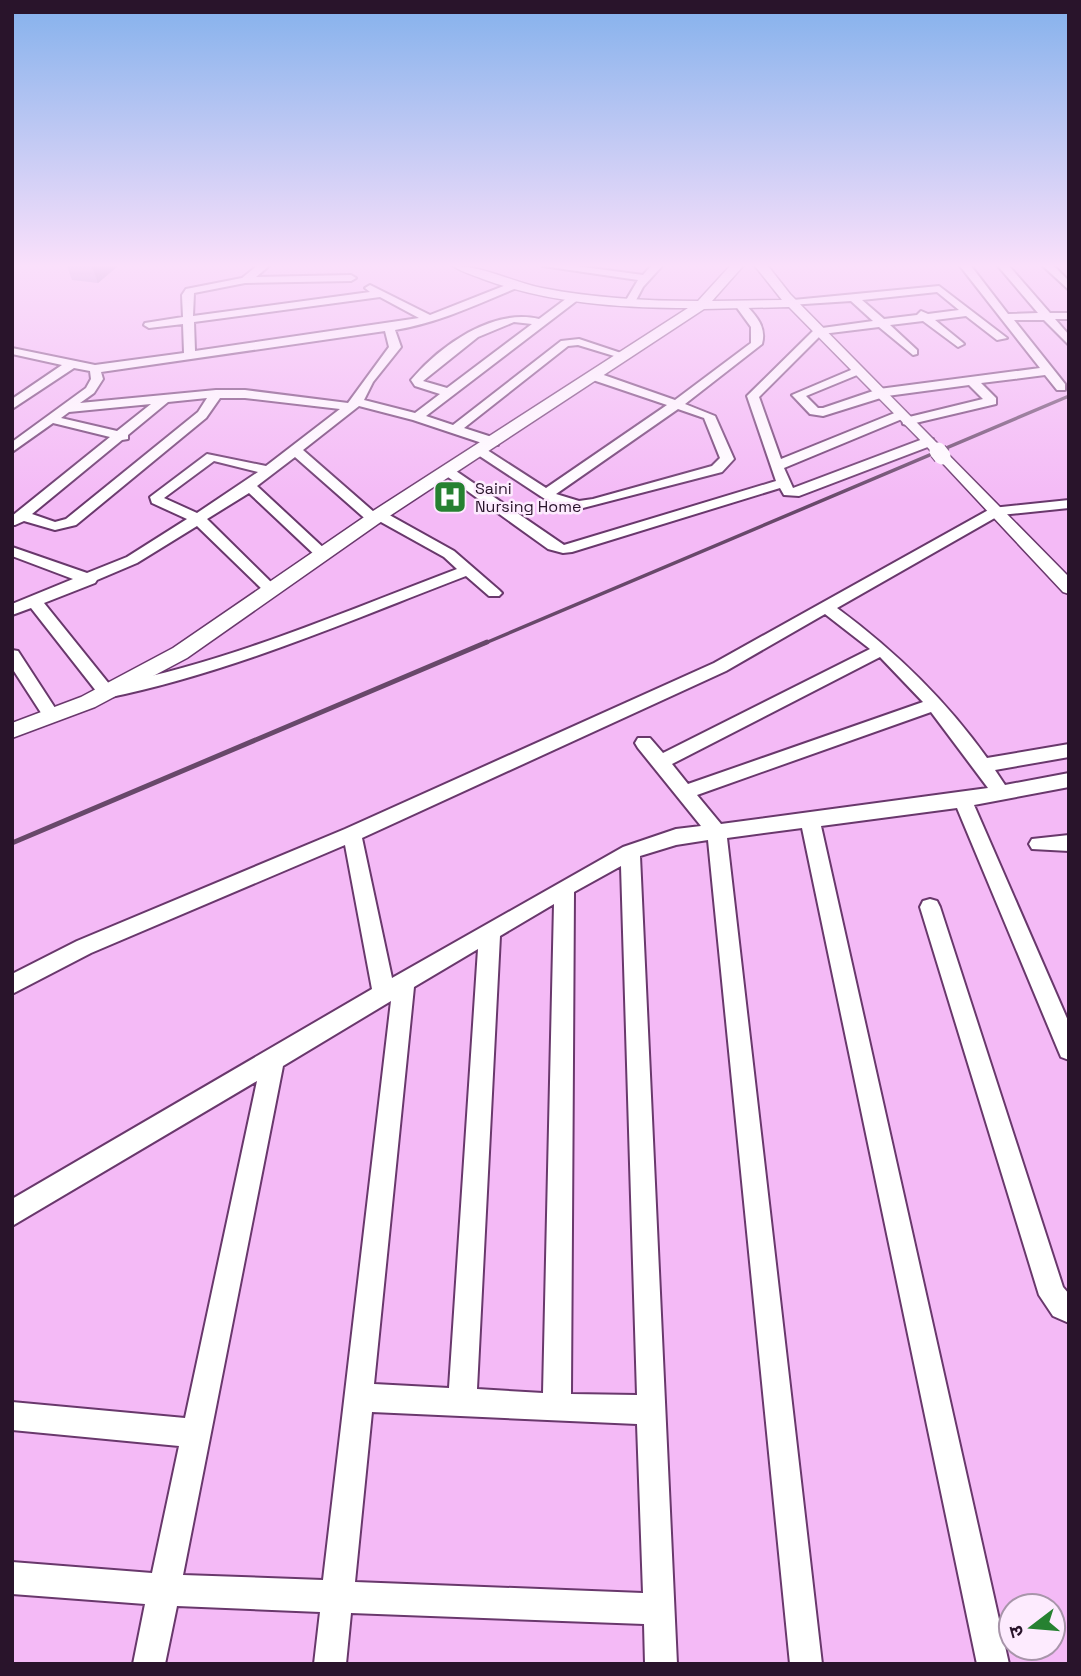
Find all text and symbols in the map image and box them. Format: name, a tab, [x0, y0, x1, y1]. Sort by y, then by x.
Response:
hospital icon: Saini Nursing Home	[431, 478, 469, 516]
place label: Saini Nursing Home	[475, 478, 581, 517]
north arrow	[997, 1592, 1067, 1662]
text: उ	[1002, 1622, 1030, 1640]

